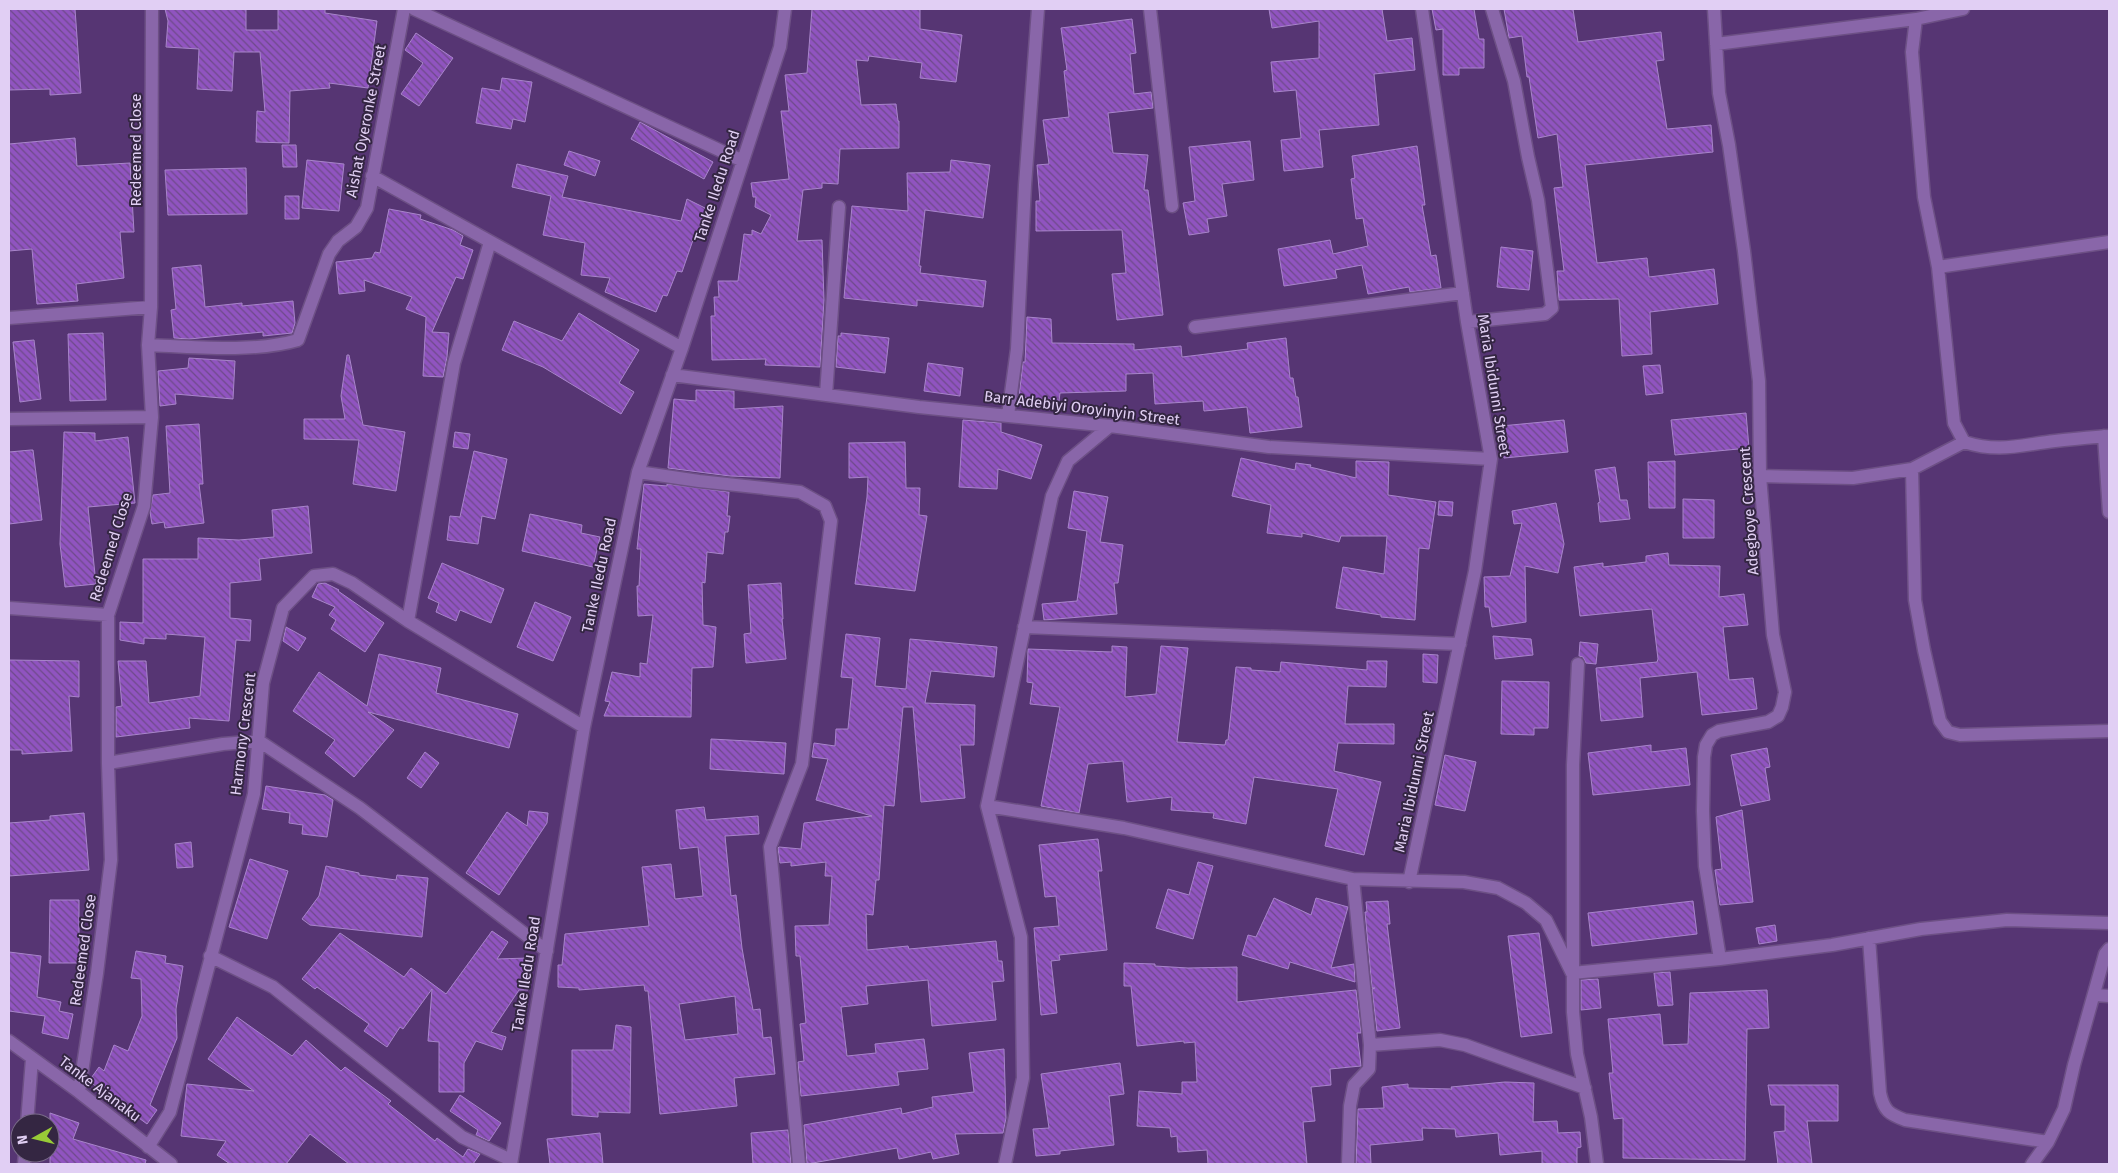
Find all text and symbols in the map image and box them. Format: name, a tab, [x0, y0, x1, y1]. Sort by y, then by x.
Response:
street label: Aishat Oyeronke Street	[342, 42, 390, 199]
street label: Redeemed Close	[127, 94, 145, 206]
street label: Tanke Iledu Road	[690, 128, 744, 244]
street label: Maria Ibidunni Street	[1474, 313, 1514, 458]
street label: Barr Adebiyi Oroyinyin Street	[983, 387, 1181, 429]
street label: Adegboye Crescent	[1735, 446, 1762, 576]
street label: Redeemed Close	[86, 490, 136, 604]
street label: Tanke Iledu Road	[578, 516, 620, 634]
street label: Harmony Crescent	[227, 671, 260, 797]
street label: Maria Ibidunni Street	[1390, 709, 1438, 854]
street label: Redeemed Close	[66, 893, 100, 1007]
street label: Tanke Iledu Road	[508, 915, 544, 1033]
street label: Tanke Ajanaku	[56, 1052, 144, 1126]
north arrow	[10, 1113, 60, 1163]
text: N	[14, 1134, 32, 1146]

